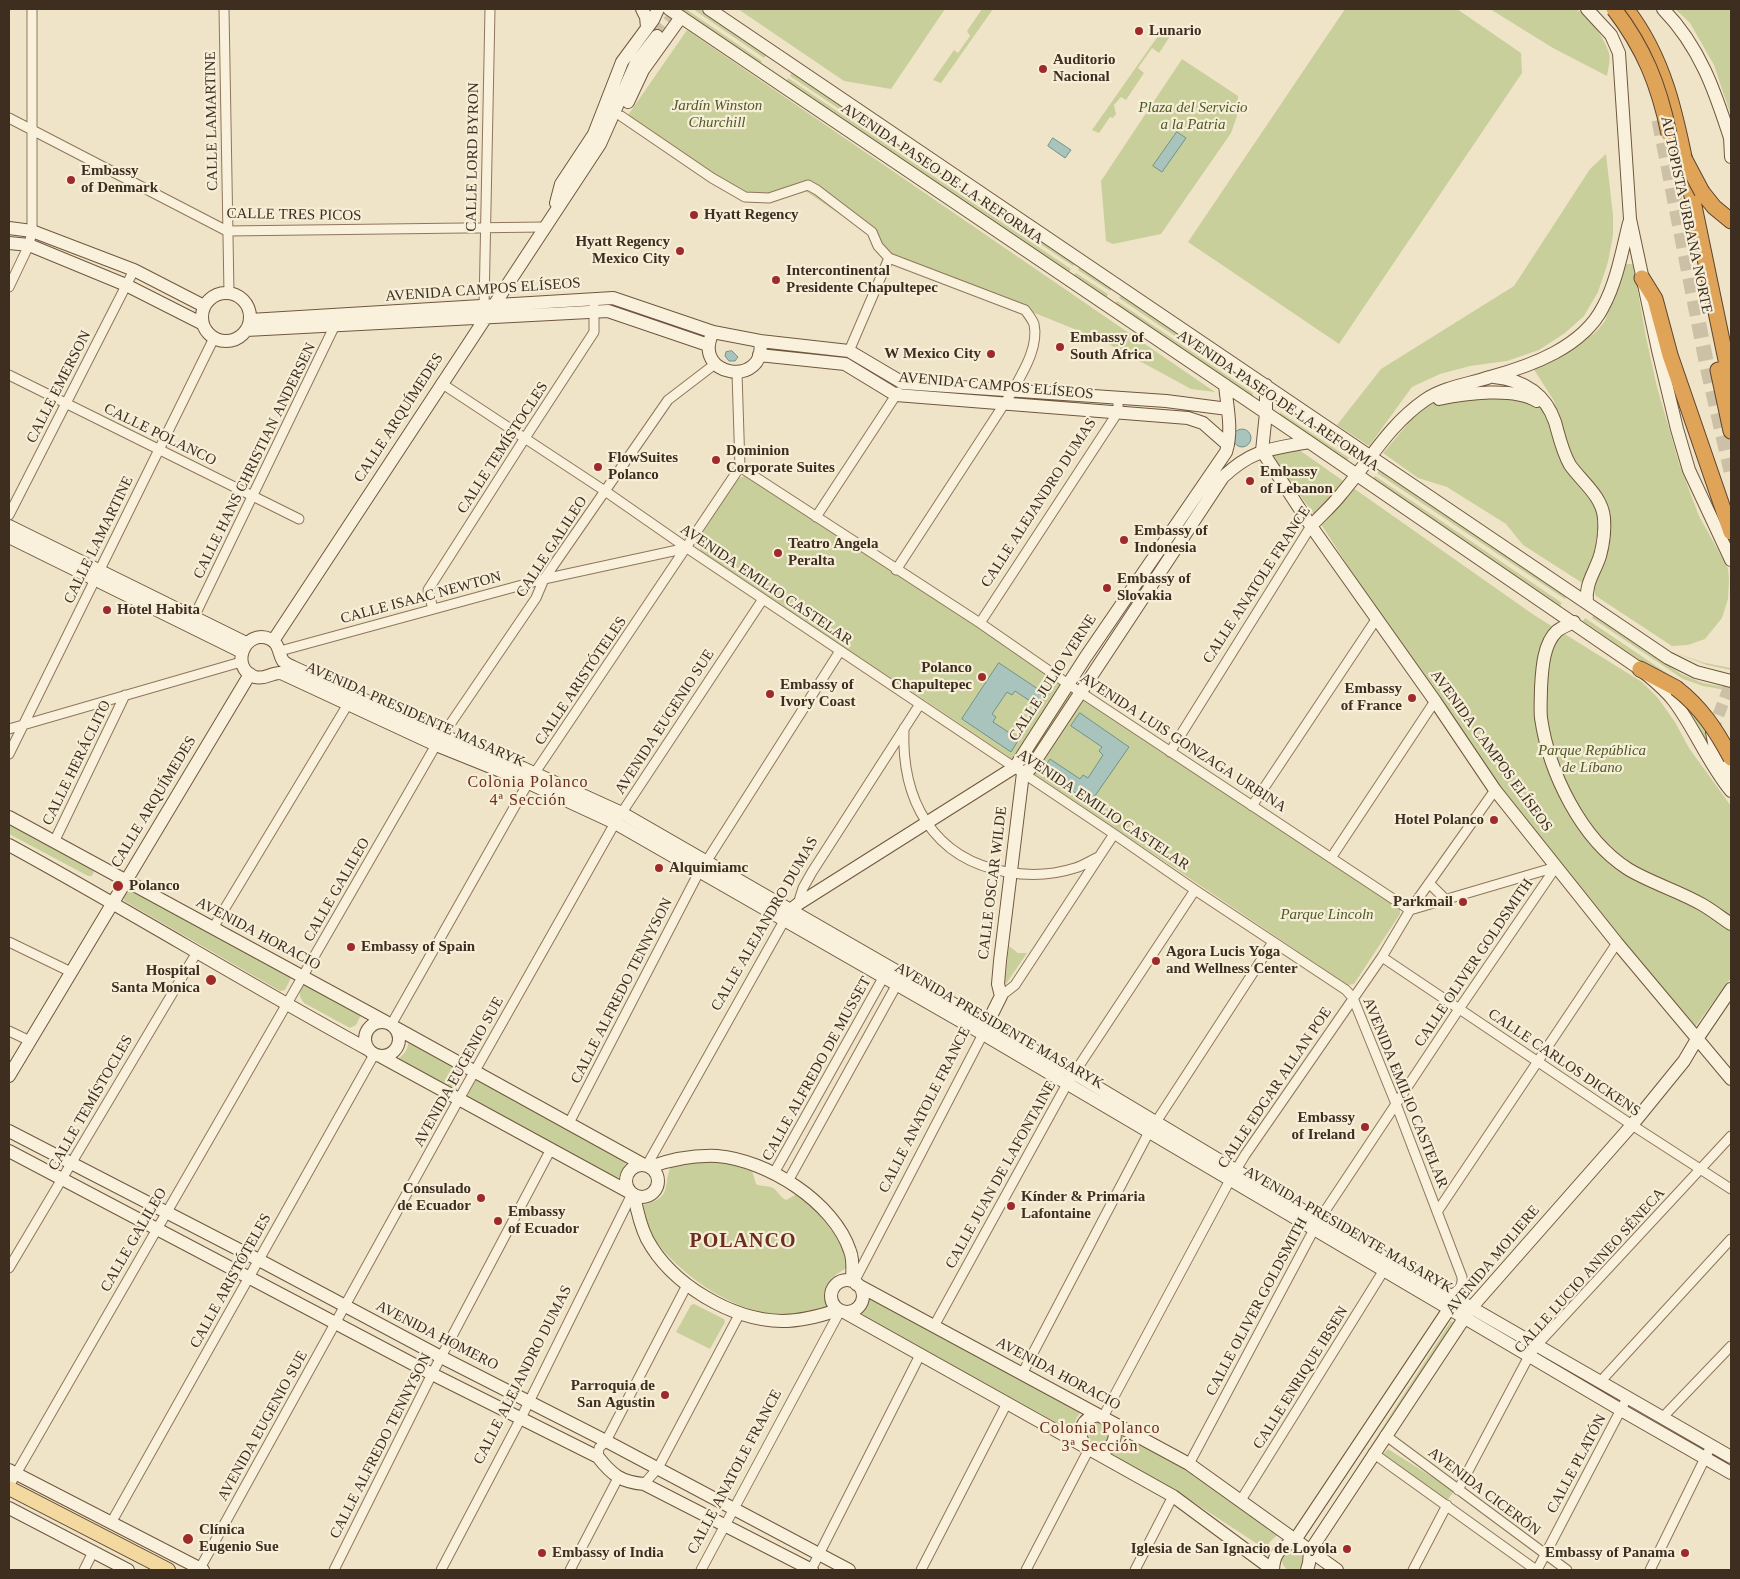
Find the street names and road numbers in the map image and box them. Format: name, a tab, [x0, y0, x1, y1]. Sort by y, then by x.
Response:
street label: CALLE LAMARTINE	[202, 57, 222, 185]
street label: CALLE LORD BYRON	[463, 88, 483, 226]
street label: AVENIDA PASEO DE LA REFORMA	[843, 103, 1041, 245]
street label: AUTOPISTA URBANA NORTE	[1657, 118, 1715, 312]
street label: CALLE TRES PICOS	[229, 205, 359, 225]
street label: AVENIDA CAMPOS ELÍSEOS	[389, 274, 577, 306]
street label: AVENIDA PASEO DE LA REFORMA	[1179, 330, 1377, 472]
street label: CALLE EMERSON	[24, 331, 94, 443]
street label: CALLE HANS CHRISTIAN ANDERSEN	[193, 346, 317, 576]
street label: CALLE ARQUÍMEDES	[353, 354, 445, 482]
street label: AVENIDA CAMPOS ELÍSEOS	[902, 369, 1090, 403]
street label: CALLE TEMÍSTOCLES	[456, 382, 550, 514]
street label: CALLE POLANCO	[104, 401, 216, 469]
street label: CALLE ALEJANDRO DUMAS	[981, 420, 1097, 586]
street label: CALLE LAMARTINE	[63, 479, 135, 601]
street label: CALLE GALILEO	[515, 497, 589, 597]
street label: CALLE ANATOLE FRANCE	[1203, 508, 1311, 662]
street label: AVENIDA EMILIO CASTELAR	[683, 525, 849, 645]
street label: CALLE ISAAC NEWTON	[344, 569, 498, 627]
street label: CALLE JULIO VERNE	[1007, 615, 1099, 741]
street label: CALLE ARISTÓTELES	[534, 617, 628, 745]
street label: AVENIDA EUGENIO SUE	[614, 649, 716, 795]
street label: AVENIDA PRESIDENTE MASARYK	[309, 661, 521, 769]
street label: AVENIDA CAMPOS ELÍSEOS	[1429, 670, 1553, 832]
street label: AVENIDA LUIS GONZAGA URBINA	[1083, 674, 1283, 812]
street label: CALLE HERÁCLITO	[41, 702, 113, 824]
street label: CALLE ARQUÍMEDES	[110, 737, 198, 867]
street label: AVENIDA EMILIO CASTELAR	[1020, 750, 1186, 870]
street label: CALLE OSCAR WILDE	[975, 811, 1011, 955]
street label: CALLE GALILEO	[302, 839, 372, 941]
street label: CALLE ALEJANDRO DUMAS	[710, 839, 820, 1009]
street label: CALLE OLIVER GOLDSMITH	[1414, 881, 1534, 1045]
street label: AVENIDA HORACIO	[197, 896, 319, 972]
street label: CALLE ALFREDO TENNYSON	[570, 900, 674, 1082]
street label: AVENIDA PRESIDENTE MASARYK	[898, 962, 1100, 1090]
street label: CALLE ALFREDO DE MUSSET	[761, 979, 873, 1159]
street label: AVENIDA EUGENIO SUE	[412, 997, 506, 1147]
street label: AVENIDA EMILIO CASTELAR	[1361, 1002, 1449, 1184]
street label: CALLE CARLOS DICKENS	[1489, 1008, 1639, 1118]
street label: CALLE EDGAR ALLAN POE	[1218, 1010, 1332, 1166]
street label: CALLE ANATOLE FRANCE	[878, 1030, 972, 1190]
street label: CALLE TEMÍSTOCLES	[47, 1036, 135, 1170]
street label: CALLE JUAN DE LAFONTAINE	[945, 1083, 1057, 1267]
street label: AVENIDA PRESIDENTE MASARYK	[1247, 1166, 1449, 1294]
street label: CALLE GALILEO	[99, 1189, 169, 1291]
street label: CALLE LUCIO ANNEO SÉNECA	[1515, 1189, 1665, 1353]
street label: AVENIDA MOLIERE	[1445, 1206, 1541, 1314]
street label: CALLE ARISTÓTELES	[189, 1215, 273, 1347]
street label: CALLE OLIVER GOLDSMITH	[1205, 1220, 1309, 1394]
street label: CALLE ALEJANDRO DUMAS	[473, 1288, 573, 1462]
street label: AVENIDA HOMERO	[376, 1299, 498, 1373]
street label: CALLE ENRIQUE IBSEN	[1252, 1306, 1350, 1450]
street label: AVENIDA HORACIO	[997, 1336, 1119, 1412]
street label: AVENIDA EUGENIO SUE	[216, 1351, 310, 1501]
street label: CALLE ALFREDO TENNYSON	[329, 1355, 433, 1537]
street label: CALLE ANATOLE FRANCE	[687, 1392, 783, 1552]
street label: CALLE PLATÓN	[1545, 1414, 1609, 1514]
street label: AVENIDA CICERÓN	[1427, 1446, 1541, 1538]

